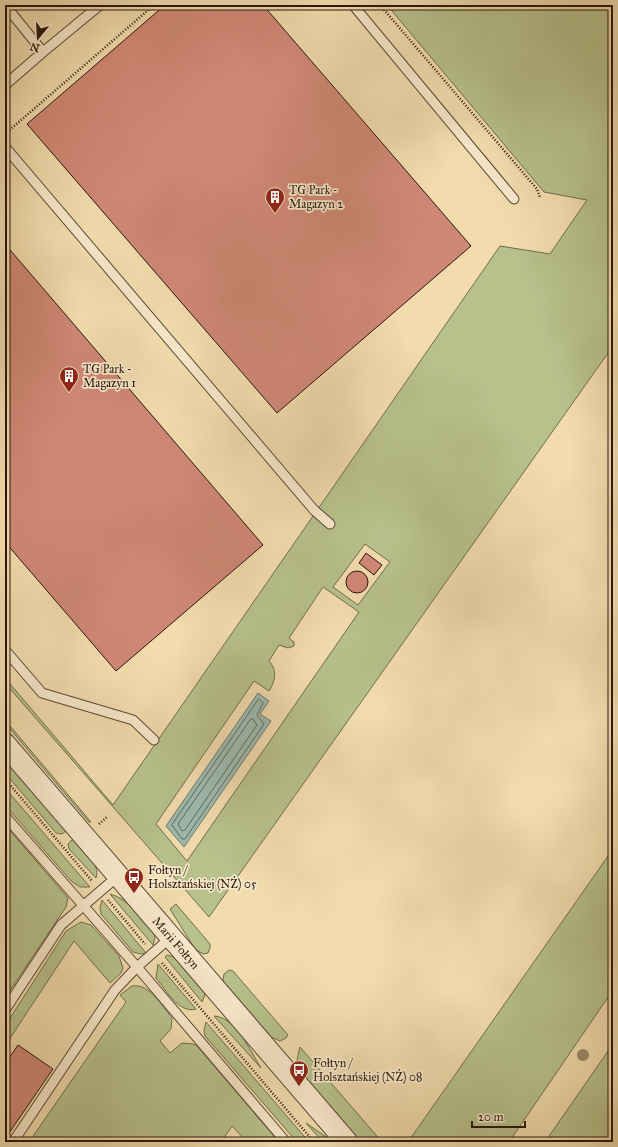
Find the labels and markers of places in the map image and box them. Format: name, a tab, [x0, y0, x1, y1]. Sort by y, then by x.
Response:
place label: TG Park - Magazyn 2	[289, 183, 343, 212]
building icon: TG Park - Magazyn 2	[264, 186, 286, 214]
place label: TG Park - Magazyn 1	[83, 362, 136, 391]
building icon: TG Park - Magazyn 1	[58, 365, 80, 393]
place label: Fołtyn / Holsztańskiej (NŻ) 05	[148, 863, 257, 891]
bus stop icon: Fołtyn / Holsztańskiej (NŻ) 05	[123, 866, 145, 894]
place label: Fołtyn / Holsztańskiej (NŻ) 08	[313, 1056, 422, 1084]
bus stop icon: Fołtyn / Holsztańskiej (NŻ) 08	[288, 1059, 310, 1087]

